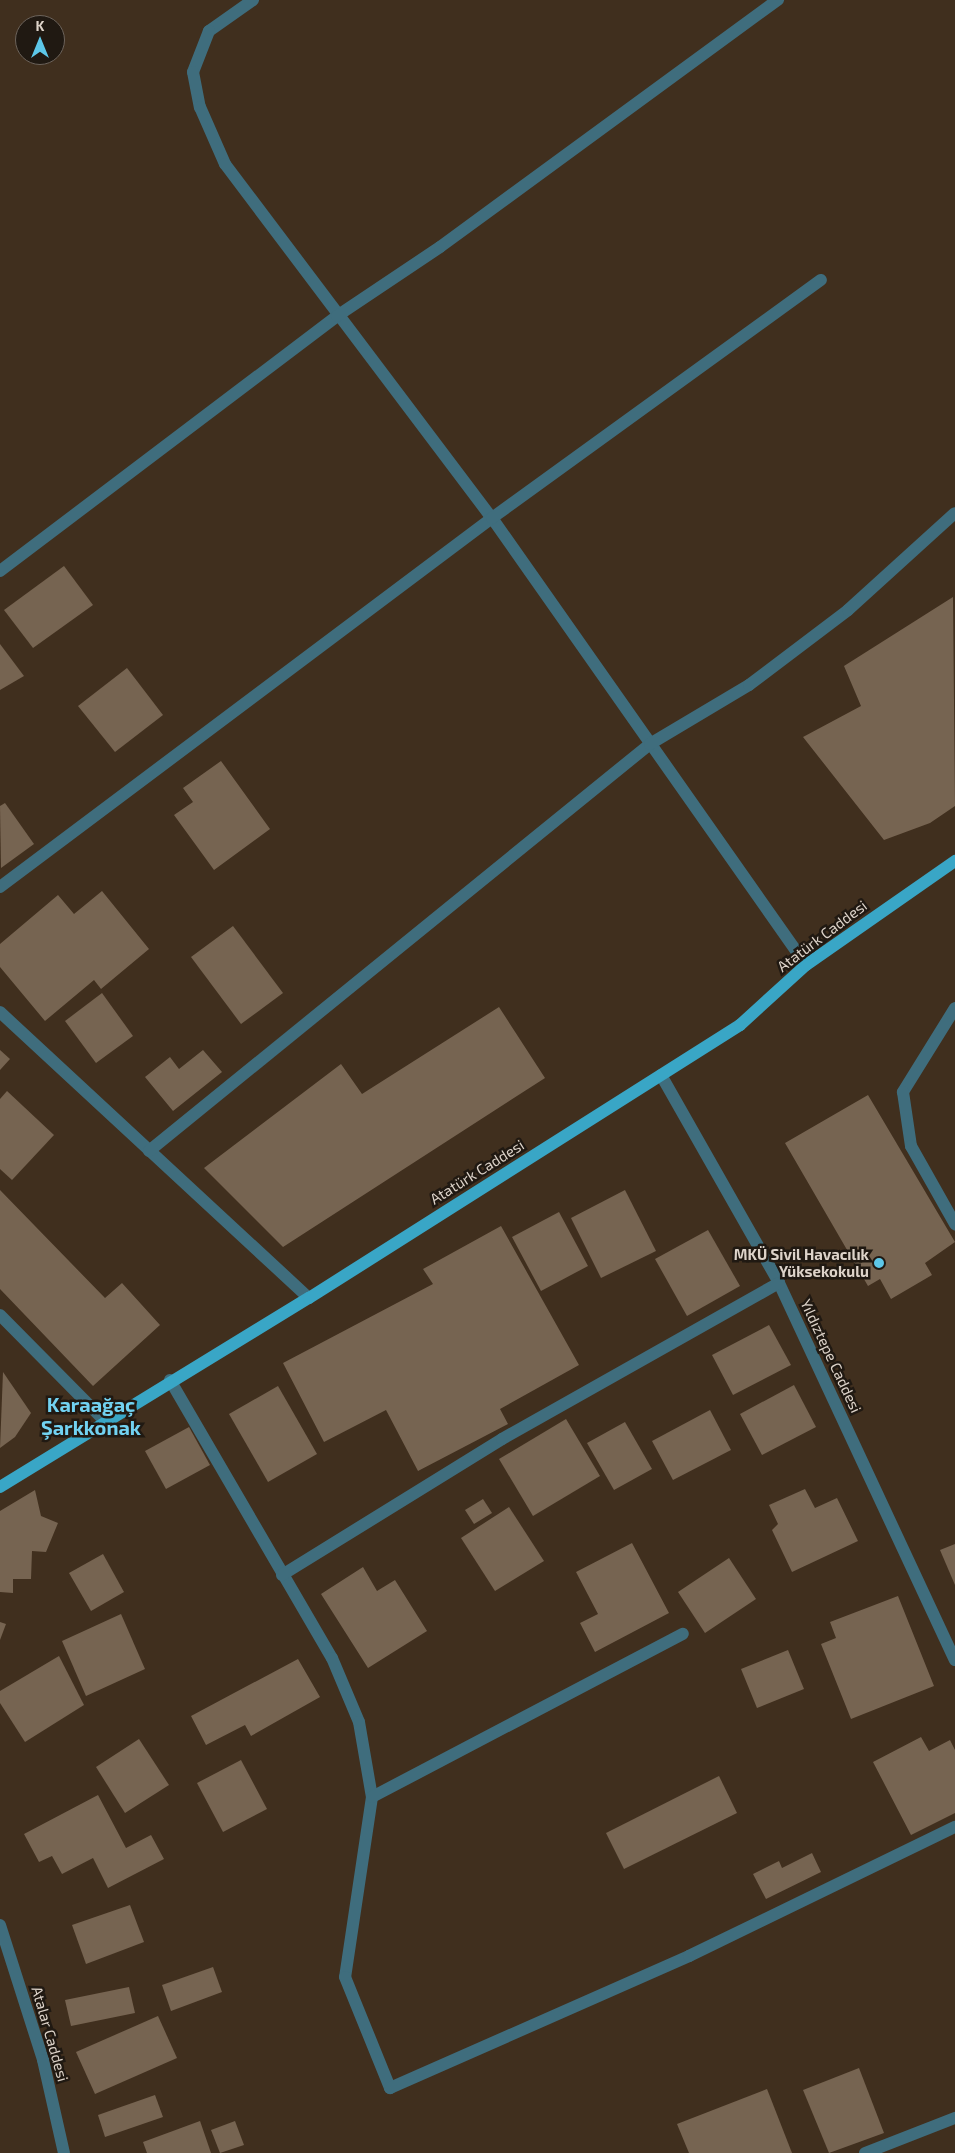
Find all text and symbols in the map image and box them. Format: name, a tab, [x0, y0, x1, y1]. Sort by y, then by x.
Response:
north arrow	[15, 15, 65, 65]
text: K	[36, 17, 44, 34]
street label: Atatürk Caddesi	[774, 896, 870, 976]
street label: Atatürk Caddesi	[427, 1136, 527, 1208]
place label: MKÜ Sivil Havacılık Yüksekokulu	[733, 1245, 869, 1280]
marker: MKÜ Sivil Havacılık Yüksekokulu	[873, 1257, 885, 1269]
street label: Yıldıztepe Caddesi	[797, 1296, 865, 1416]
district label: Karaağaç Şarkkonak	[41, 1392, 141, 1439]
street label: Atalar Caddesi	[28, 1984, 72, 2084]

